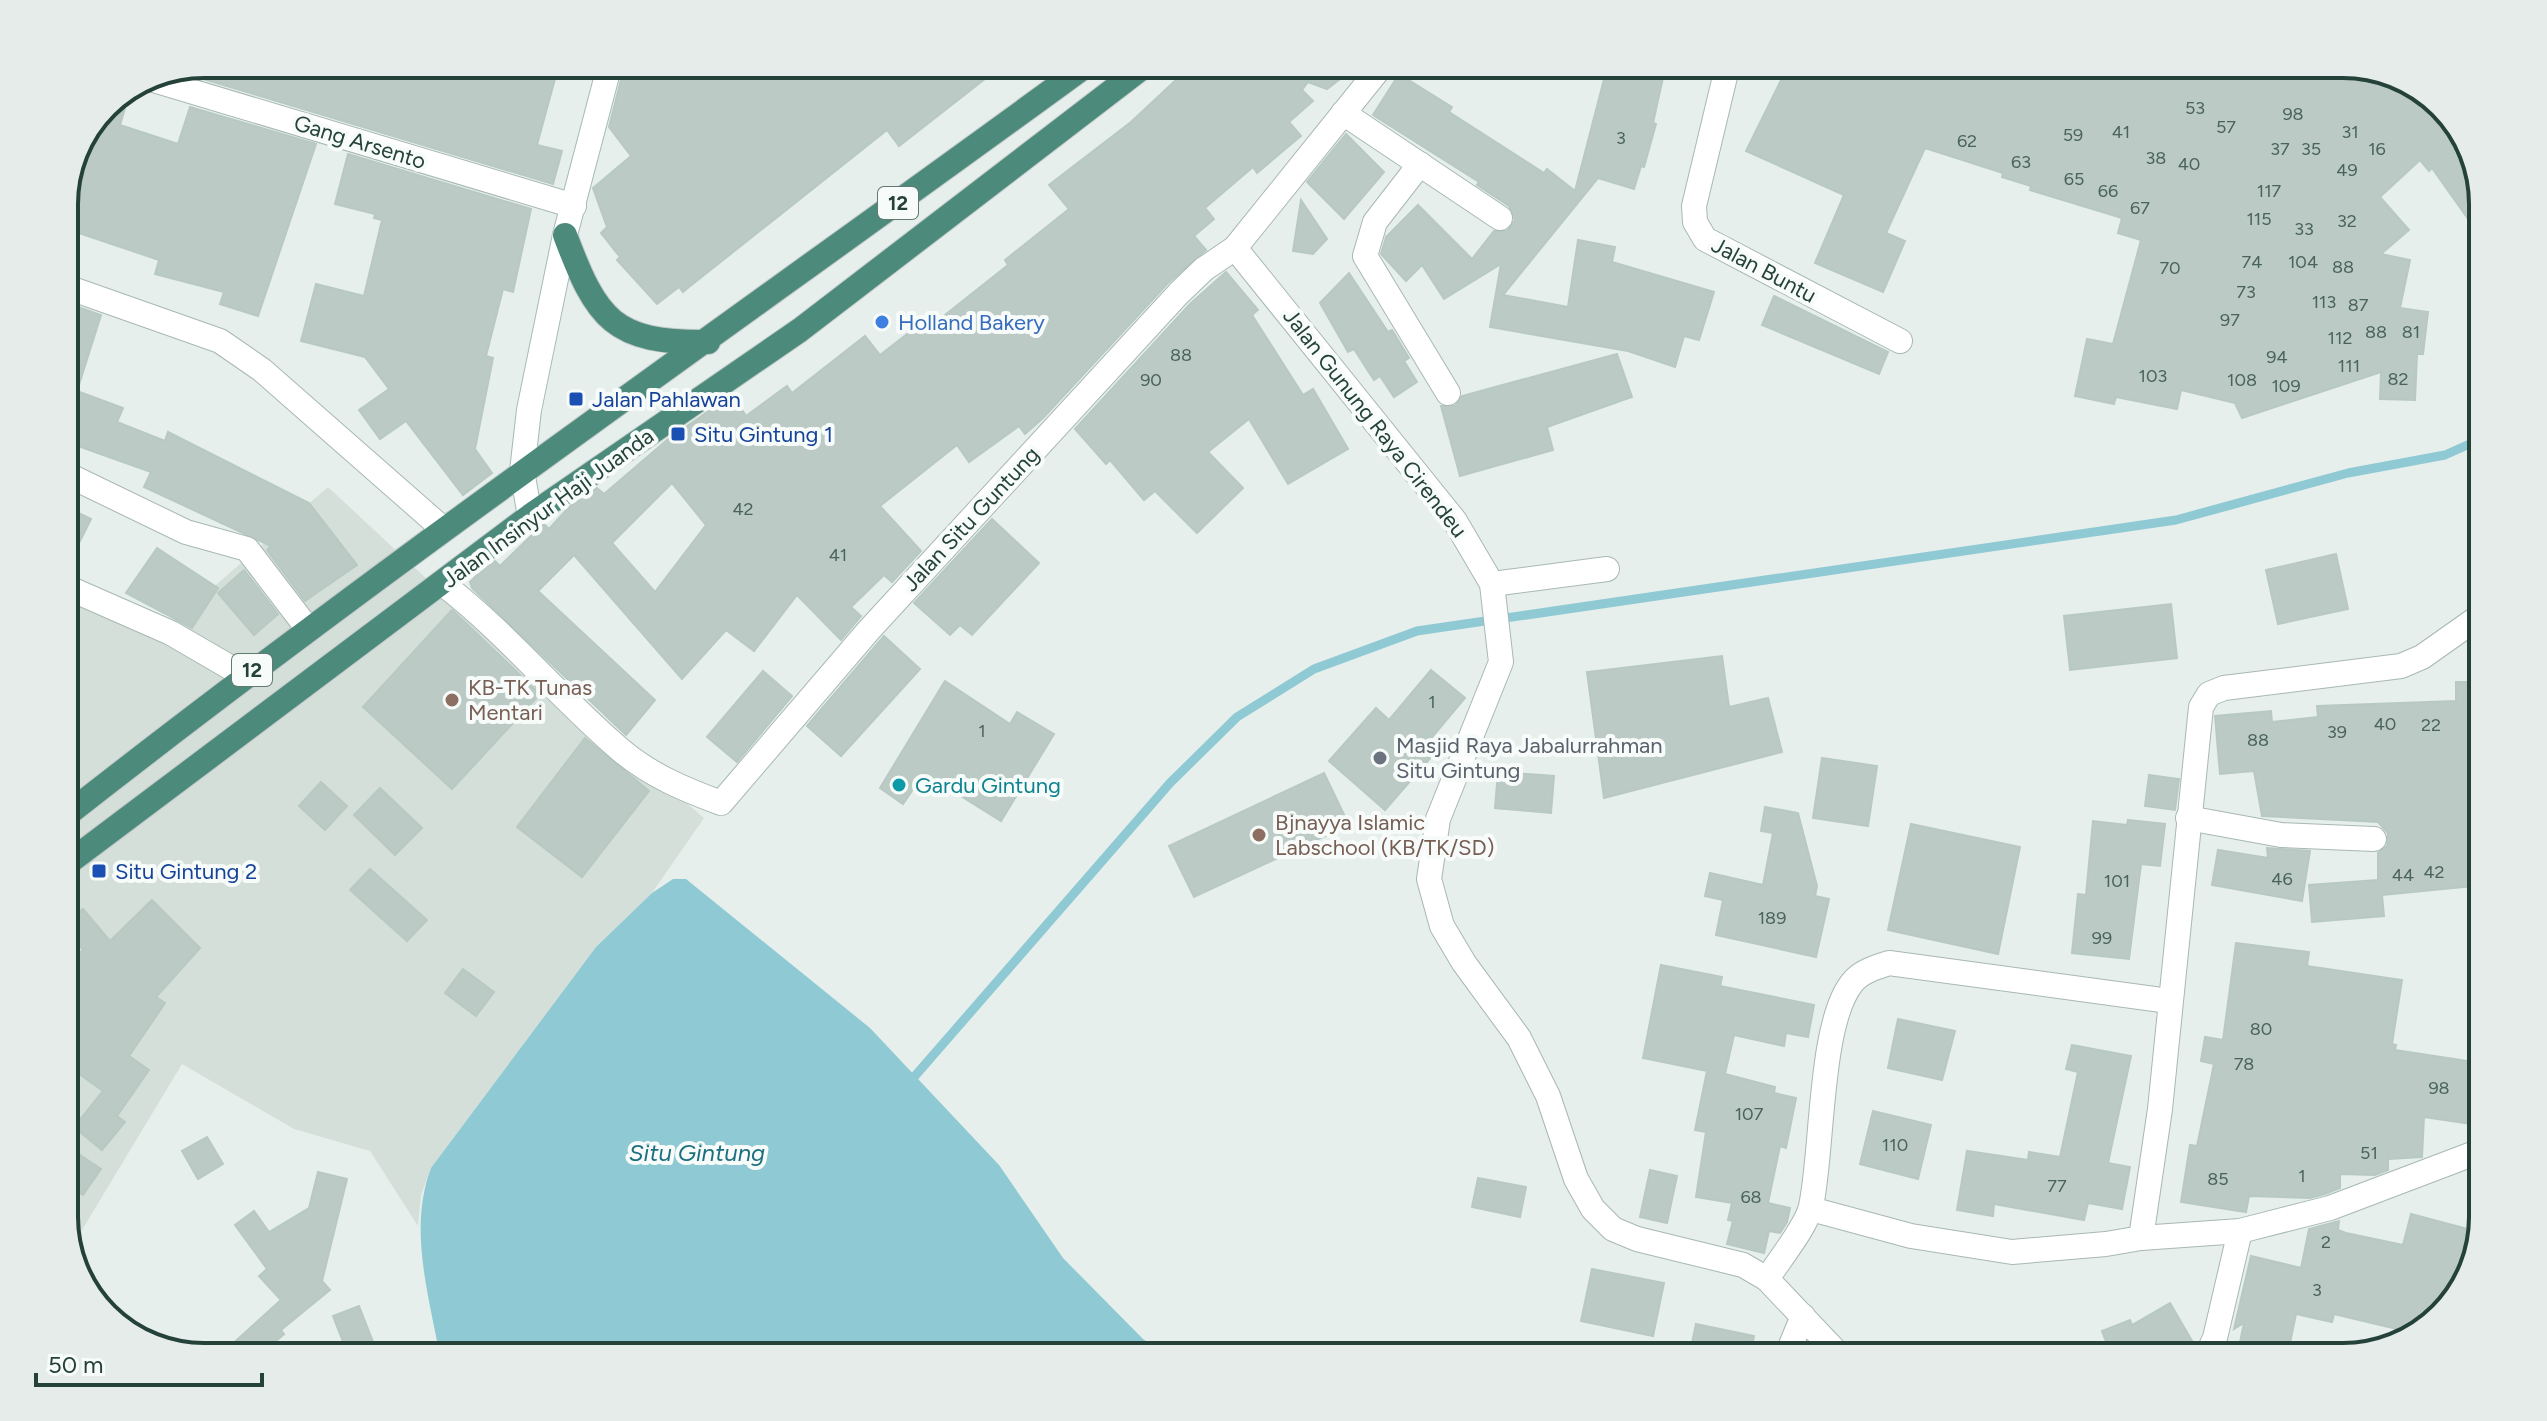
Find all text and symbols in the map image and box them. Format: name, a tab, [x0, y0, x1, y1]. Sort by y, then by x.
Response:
house number: 53	[2185, 97, 2205, 119]
house number: 98	[2282, 103, 2304, 125]
street label: Gang Arsento	[291, 109, 429, 175]
house number: 57	[2216, 116, 2236, 138]
house number: 41	[2112, 121, 2130, 143]
house number: 31	[2341, 121, 2359, 143]
house number: 59	[2063, 124, 2083, 146]
house number: 3	[1616, 127, 1626, 149]
house number: 62	[1957, 130, 1977, 152]
house number: 37	[2270, 138, 2290, 160]
house number: 35	[2301, 138, 2321, 160]
house number: 16	[2368, 138, 2386, 160]
house number: 38	[2146, 147, 2166, 169]
house number: 63	[2011, 151, 2031, 173]
house number: 40	[2178, 153, 2200, 175]
house number: 49	[2336, 159, 2358, 181]
house number: 65	[2064, 168, 2084, 190]
house number: 66	[2098, 180, 2118, 202]
house number: 117	[2257, 180, 2282, 202]
road number: 12	[878, 187, 918, 219]
house number: 67	[2130, 197, 2150, 219]
house number: 115	[2246, 208, 2272, 230]
house number: 32	[2337, 210, 2357, 232]
house number: 33	[2294, 218, 2314, 240]
street label: Jalan Buntu	[1707, 231, 1821, 309]
house number: 74	[2242, 251, 2262, 273]
house number: 104	[2288, 251, 2318, 273]
house number: 88	[2332, 256, 2354, 278]
house number: 70	[2159, 257, 2181, 279]
house number: 73	[2236, 281, 2256, 303]
house number: 113	[2312, 291, 2336, 313]
house number: 87	[2348, 294, 2369, 316]
street label: Jalan Gunung Raya Cirendeu	[1277, 303, 1473, 543]
place label: Holland Bakery	[898, 309, 1045, 336]
house number: 97	[2220, 309, 2240, 331]
marker: Holland Bakery	[873, 313, 891, 331]
house number: 88	[2365, 321, 2387, 343]
house number: 81	[2402, 321, 2420, 343]
house number: 112	[2328, 327, 2352, 349]
house number: 88	[1170, 344, 1192, 366]
house number: 94	[2266, 346, 2288, 368]
house number: 111	[2338, 355, 2360, 377]
house number: 103	[2139, 365, 2167, 387]
house number: 82	[2387, 368, 2409, 390]
house number: 90	[1140, 369, 1162, 391]
house number: 108	[2227, 369, 2257, 391]
house number: 109	[2271, 375, 2301, 397]
place label: Jalan Pahlawan	[592, 386, 741, 413]
marker: Jalan Pahlawan	[567, 390, 585, 408]
place label: Situ Gintung 1	[694, 421, 833, 448]
street label: Jalan Insinyur Haji Juanda	[437, 422, 659, 594]
marker: Situ Gintung 1	[669, 425, 687, 443]
street label: Jalan Situ Guntung	[897, 441, 1045, 597]
house number: 42	[732, 498, 754, 520]
house number: 41	[829, 544, 847, 566]
road number: 12	[232, 654, 272, 686]
place label: KB-TK Tunas Mentari	[468, 674, 592, 726]
marker: KB-TK Tunas Mentari	[443, 691, 461, 709]
house number: 1	[1428, 691, 1436, 713]
house number: 40	[2374, 713, 2396, 735]
house number: 22	[2421, 714, 2441, 736]
house number: 1	[978, 720, 986, 742]
house number: 39	[2327, 721, 2347, 743]
house number: 88	[2247, 729, 2269, 751]
place label: Masjid Raya Jabalurrahman Situ Gintung	[1396, 732, 1663, 784]
marker: Masjid Raya Jabalurrahman Situ Gintung	[1371, 749, 1389, 767]
place label: Gardu Gintung	[915, 772, 1061, 799]
marker: Gardu Gintung	[890, 776, 908, 794]
place label: Bjnayya Islamic Labschool (KB/TK/SD)	[1275, 809, 1494, 861]
marker: Bjnayya Islamic Labschool (KB/TK/SD)	[1250, 826, 1268, 844]
place label: Situ Gintung 2	[115, 858, 257, 885]
house number: 42	[2423, 861, 2445, 883]
marker: Situ Gintung 2	[90, 862, 108, 880]
house number: 44	[2392, 864, 2414, 886]
house number: 46	[2271, 868, 2293, 890]
house number: 101	[2104, 870, 2130, 892]
house number: 189	[1758, 907, 1786, 929]
house number: 99	[2092, 927, 2112, 949]
house number: 80	[2250, 1018, 2272, 1040]
house number: 78	[2234, 1053, 2254, 1075]
house number: 98	[2428, 1077, 2450, 1099]
house number: 107	[1735, 1103, 1764, 1125]
house number: 110	[1882, 1134, 1908, 1156]
water label: Situ Gintung	[629, 1138, 765, 1167]
house number: 51	[2360, 1142, 2378, 1164]
house number: 1	[2298, 1165, 2306, 1187]
house number: 85	[2207, 1168, 2229, 1190]
house number: 77	[2047, 1175, 2067, 1197]
house number: 68	[1740, 1186, 1762, 1208]
house number: 2	[2321, 1231, 2331, 1253]
house number: 3	[2312, 1279, 2322, 1301]
scale bar	[36, 1337, 262, 1387]
text: 50 m	[48, 1350, 104, 1379]

